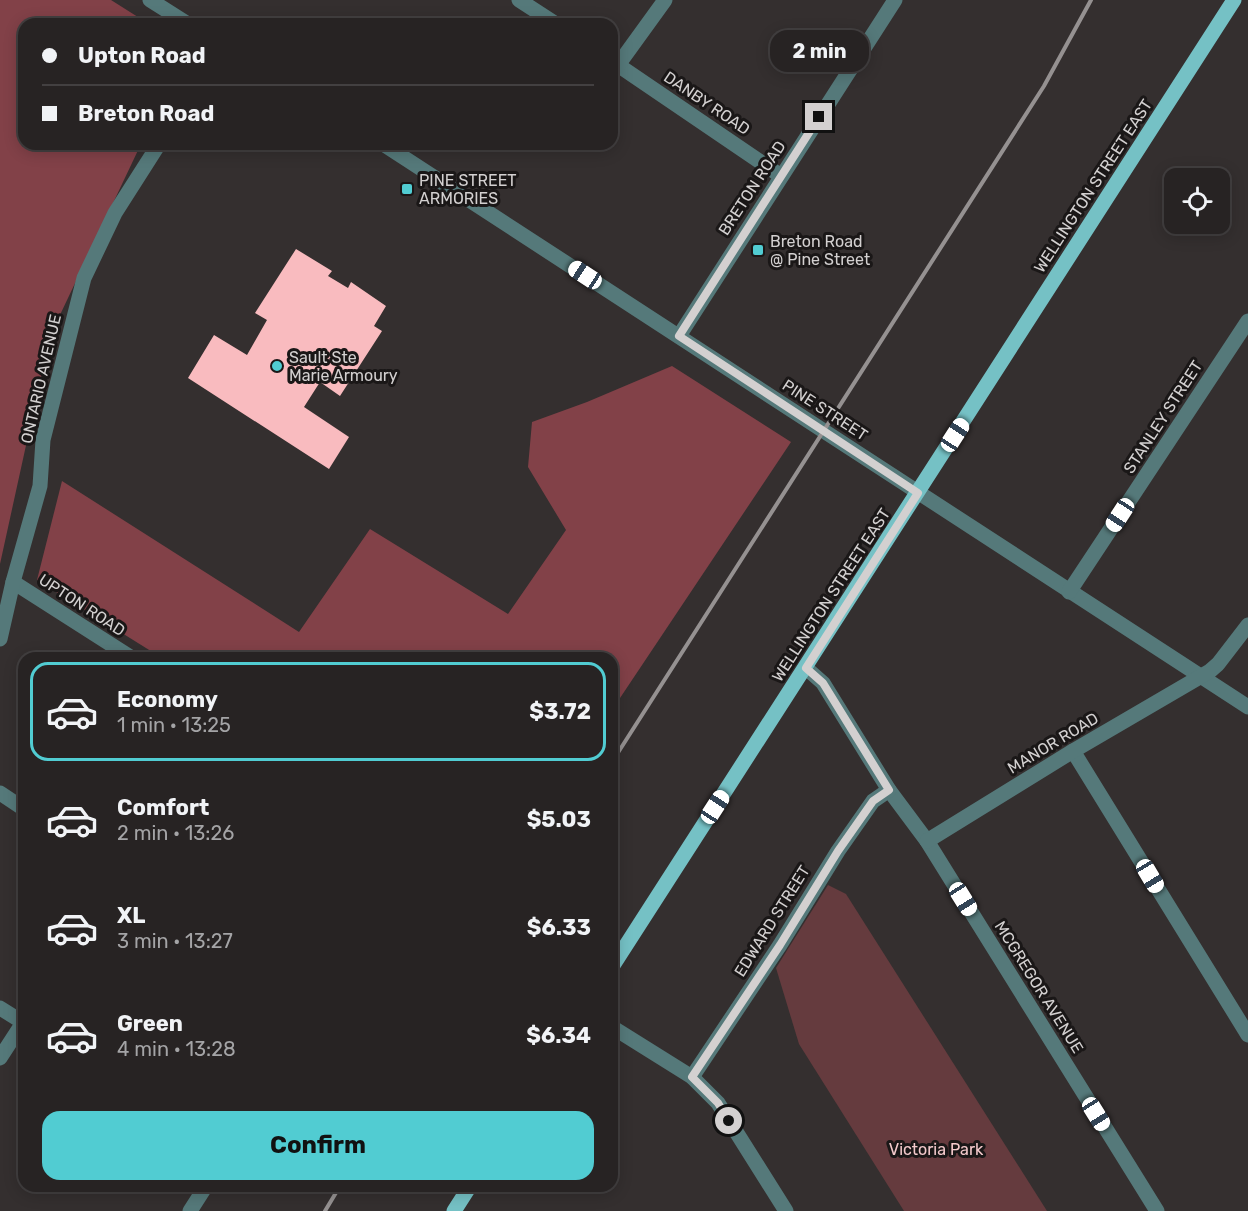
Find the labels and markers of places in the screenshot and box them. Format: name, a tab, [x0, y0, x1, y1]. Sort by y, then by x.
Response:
place label: PINE STREET ARMORIES	[419, 171, 517, 208]
marker: PINE STREET ARMORIES	[400, 182, 414, 196]
place label: Breton Road @ Pine Street	[770, 232, 870, 269]
marker: Breton Road @ Pine Street	[751, 243, 765, 257]
place label: Sault Ste Marie Armoury	[289, 348, 398, 385]
marker: Sault Ste Marie Armoury	[270, 359, 284, 373]

